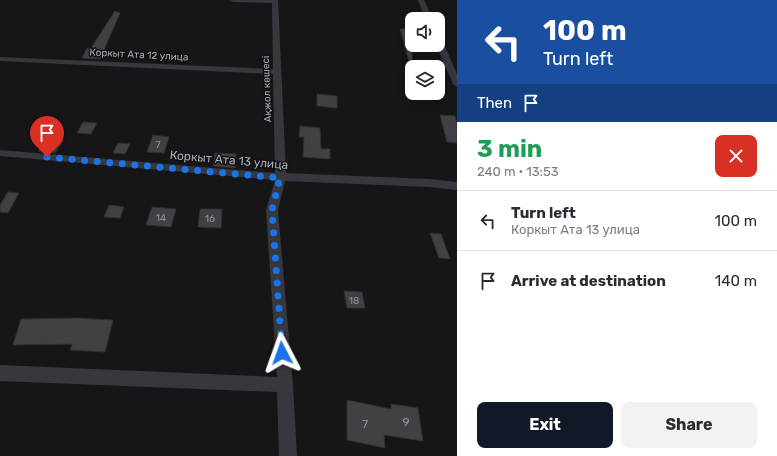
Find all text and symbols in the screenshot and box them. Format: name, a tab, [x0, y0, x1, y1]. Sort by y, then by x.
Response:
map controls	[405, 12, 445, 100]
button: sound	[405, 12, 445, 52]
text: 100 m	[543, 14, 627, 47]
icon: left	[477, 16, 529, 68]
street label: Коркыт Ата 12 улица	[89, 46, 189, 64]
text: Turn left	[543, 48, 613, 70]
street label: Ақжол көшесі	[260, 55, 274, 123]
button: layers	[405, 60, 445, 100]
icon: arrive	[520, 92, 542, 114]
text: Then	[477, 94, 512, 112]
pin	[30, 116, 64, 157]
icon: arrive	[36, 122, 58, 144]
text: 3 min	[477, 135, 542, 163]
button: close	[715, 135, 757, 177]
house number: 7	[155, 139, 161, 151]
street label: Коркыт Ата 13 улица	[169, 148, 289, 172]
text: 240 m · 13:53	[477, 164, 558, 179]
text: Turn left	[511, 204, 576, 222]
icon: left	[477, 210, 499, 232]
house number: 14	[156, 212, 166, 224]
text: 100 m	[715, 212, 757, 230]
house number: 16	[205, 213, 215, 225]
text: Коркыт Ата 13 улица	[511, 222, 640, 237]
icon: arrive	[477, 270, 499, 292]
text: Arrive at destination	[511, 272, 666, 290]
text: 140 m	[715, 272, 757, 290]
house number: 18	[349, 295, 359, 307]
position arrow	[261, 332, 303, 374]
button: Exit	[477, 402, 613, 448]
button: Share	[621, 402, 757, 448]
house number: 9	[402, 415, 410, 429]
house number: 7	[362, 417, 368, 431]

